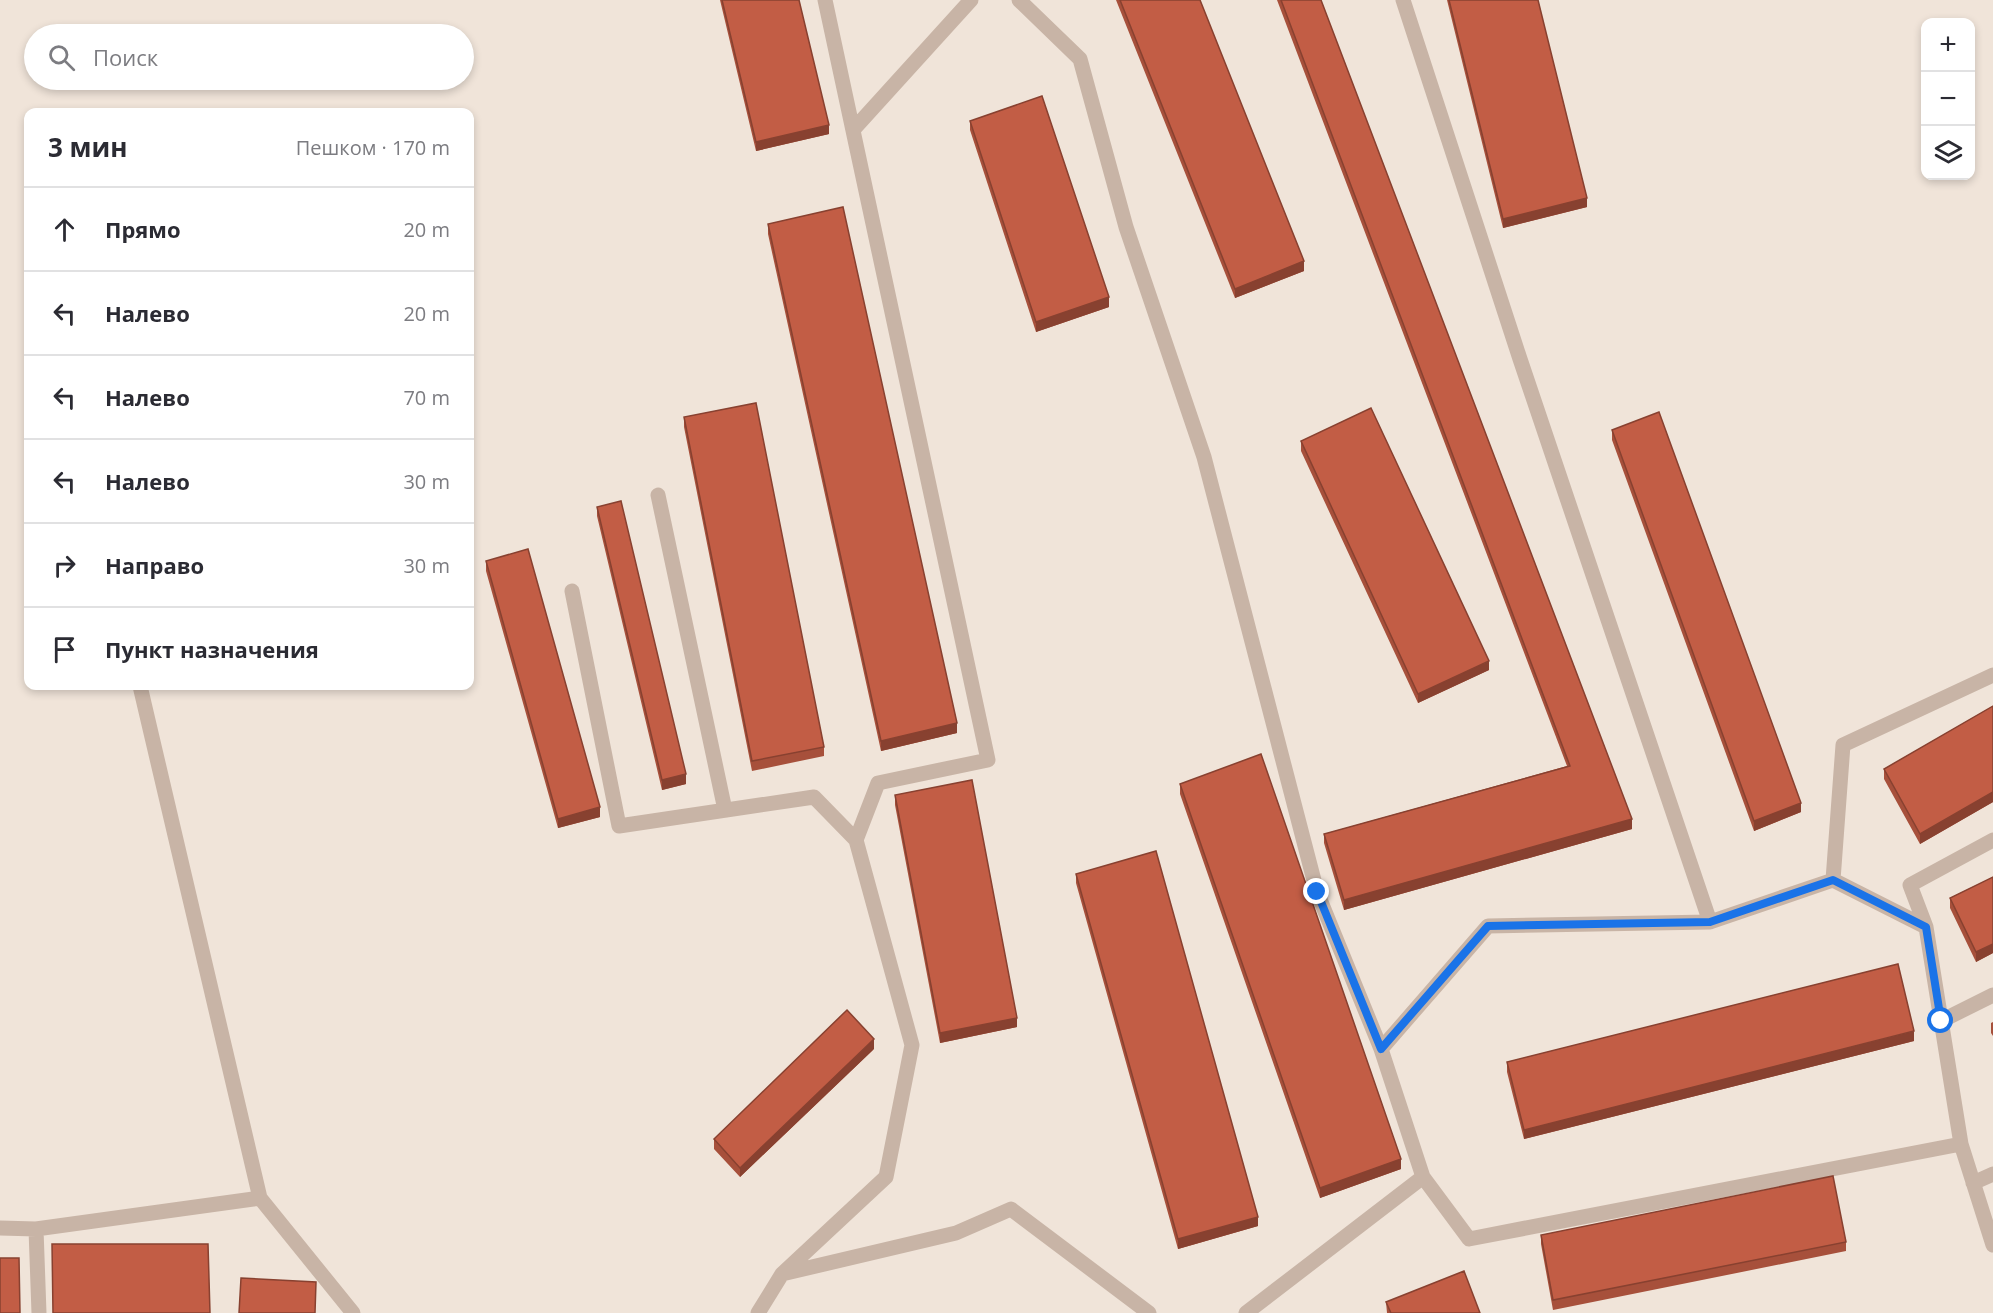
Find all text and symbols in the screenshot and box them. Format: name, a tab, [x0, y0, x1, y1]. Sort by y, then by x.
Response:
map controls	[1921, 18, 1975, 180]
button: +	[1921, 18, 1975, 72]
search box	[24, 24, 474, 90]
icon: search	[45, 41, 78, 74]
text: Поиск	[93, 42, 158, 72]
button: −	[1921, 72, 1975, 126]
button: layers	[1921, 126, 1975, 180]
text: 3 мин	[48, 129, 128, 165]
text: Пешком · 170 m	[296, 134, 450, 161]
icon: ahead	[48, 213, 81, 246]
text: Прямо	[105, 214, 181, 244]
text: 20 m	[403, 216, 450, 243]
icon: left	[48, 297, 81, 330]
text: Налево	[105, 298, 190, 328]
text: 20 m	[403, 300, 450, 327]
icon: left	[48, 381, 81, 414]
text: Налево	[105, 382, 190, 412]
text: 70 m	[403, 384, 450, 411]
icon: left	[48, 465, 81, 498]
text: Налево	[105, 466, 190, 496]
text: 30 m	[403, 468, 450, 495]
icon: right	[48, 549, 81, 582]
text: Направо	[105, 550, 204, 580]
text: 30 m	[403, 552, 450, 579]
icon: arrive	[48, 633, 81, 666]
text: Пункт назначения	[105, 634, 319, 664]
route end	[1303, 878, 1329, 904]
route start	[1927, 1007, 1953, 1033]

